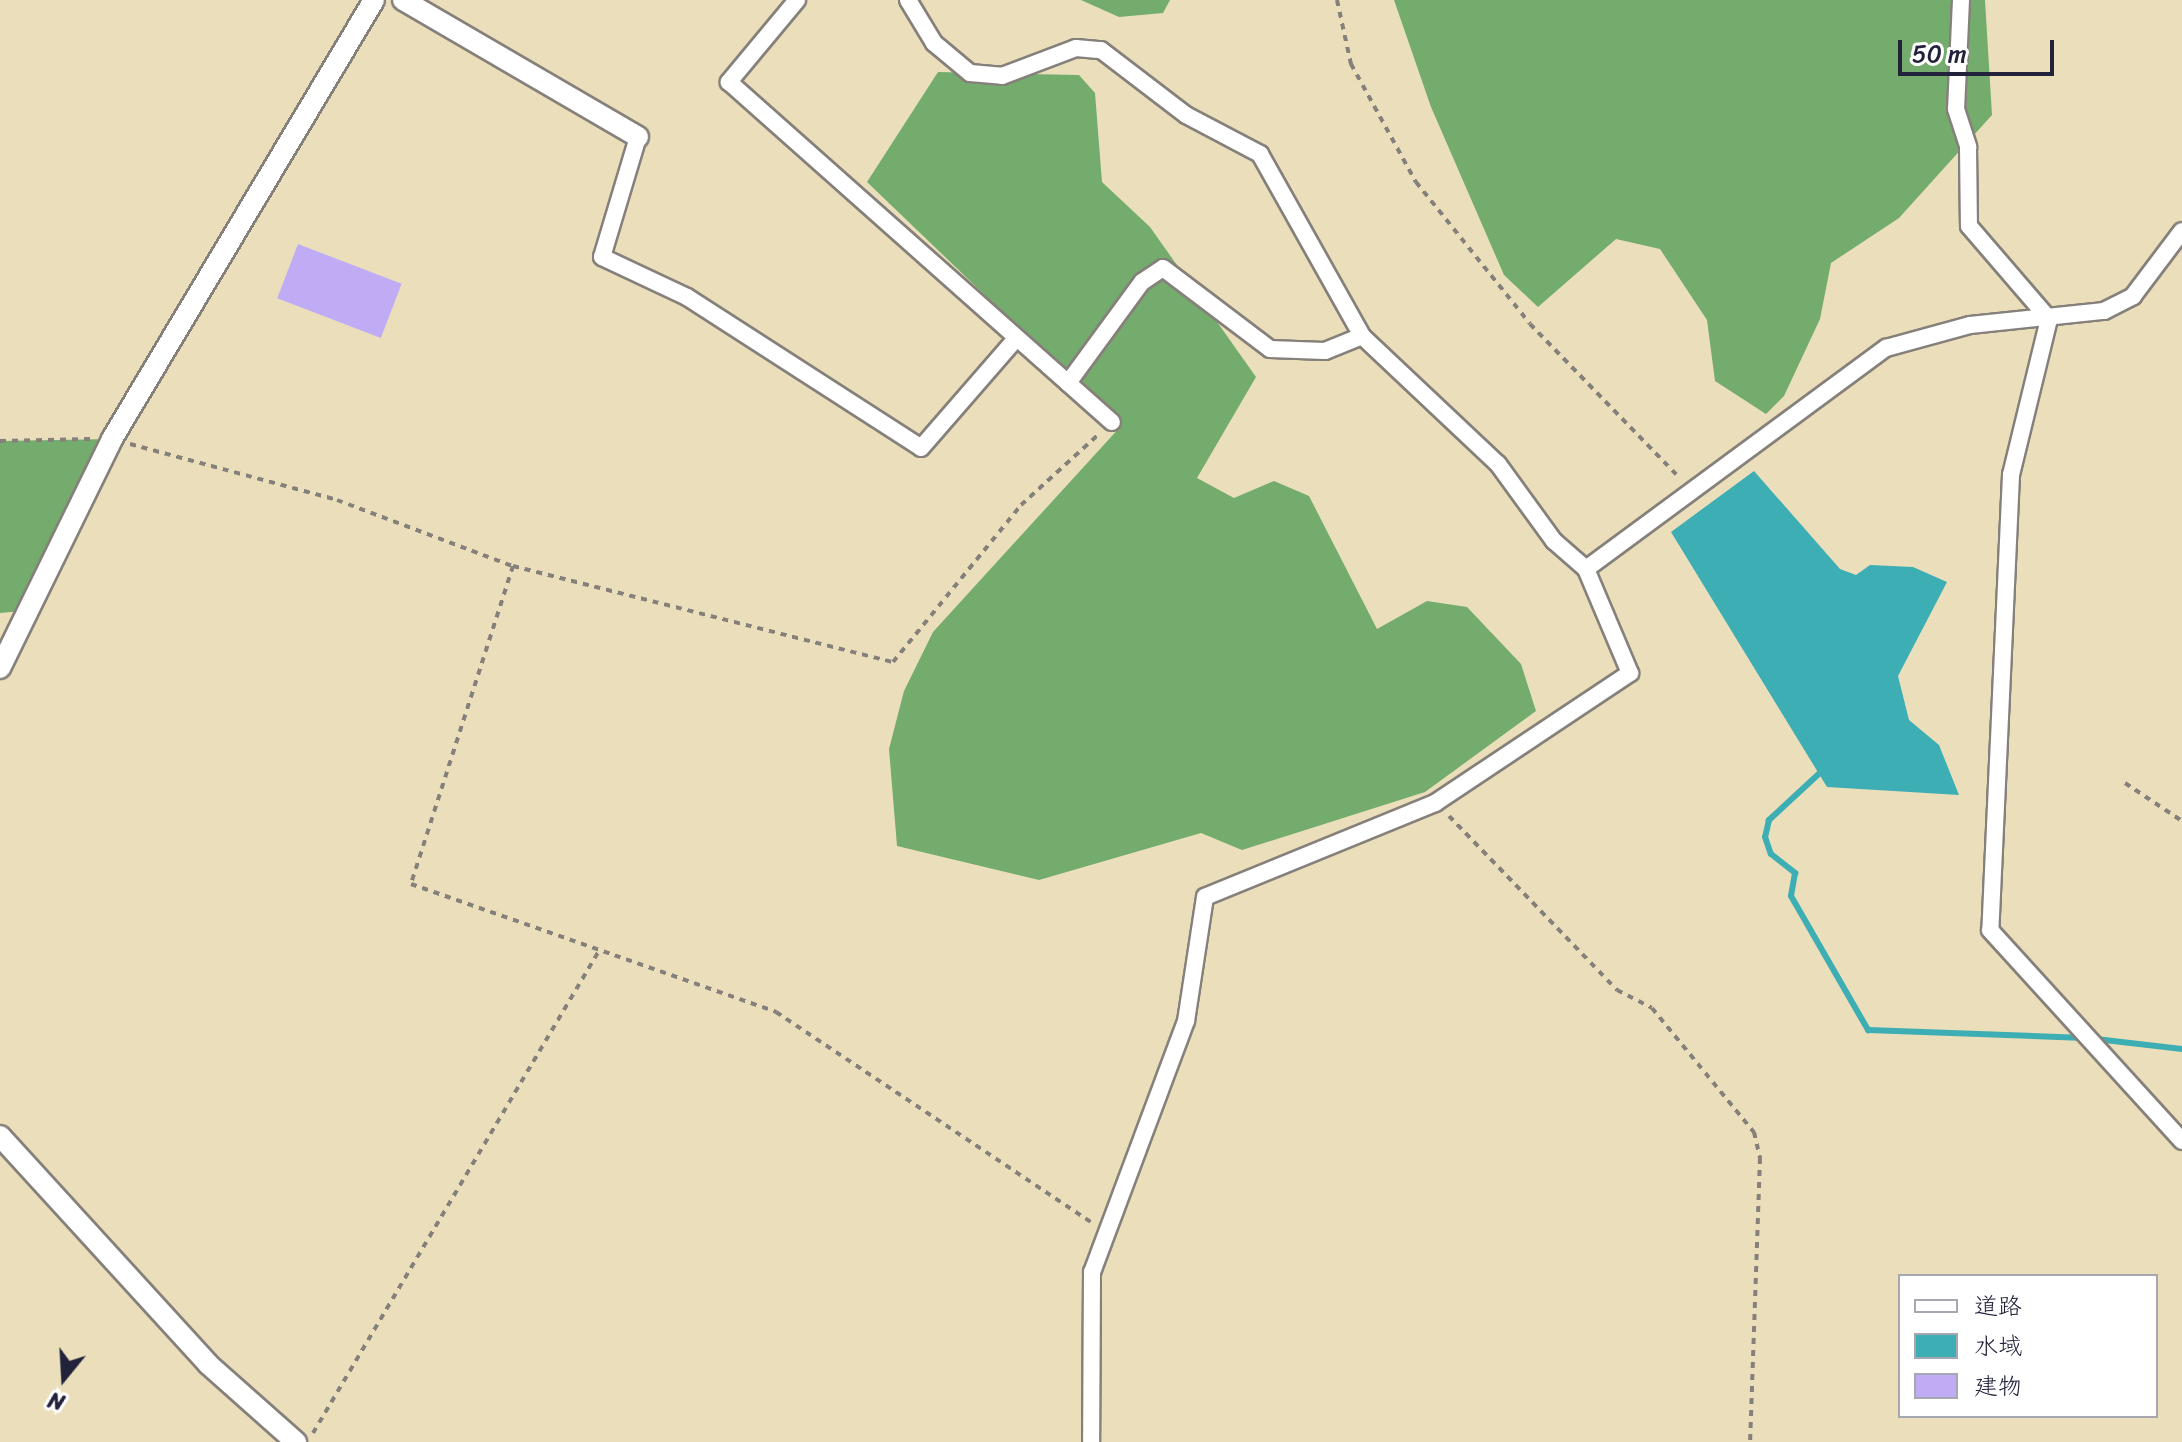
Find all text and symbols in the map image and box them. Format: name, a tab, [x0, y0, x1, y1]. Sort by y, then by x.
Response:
scale bar	[1902, 24, 2058, 74]
text: 50 m	[1912, 33, 1967, 75]
legend	[1898, 1274, 2158, 1418]
text: 道路	[1974, 1285, 2022, 1327]
text: 水域	[1974, 1325, 2022, 1367]
north arrow	[24, 1338, 104, 1418]
text: 建物	[1974, 1365, 2022, 1407]
text: N	[43, 1380, 70, 1422]

